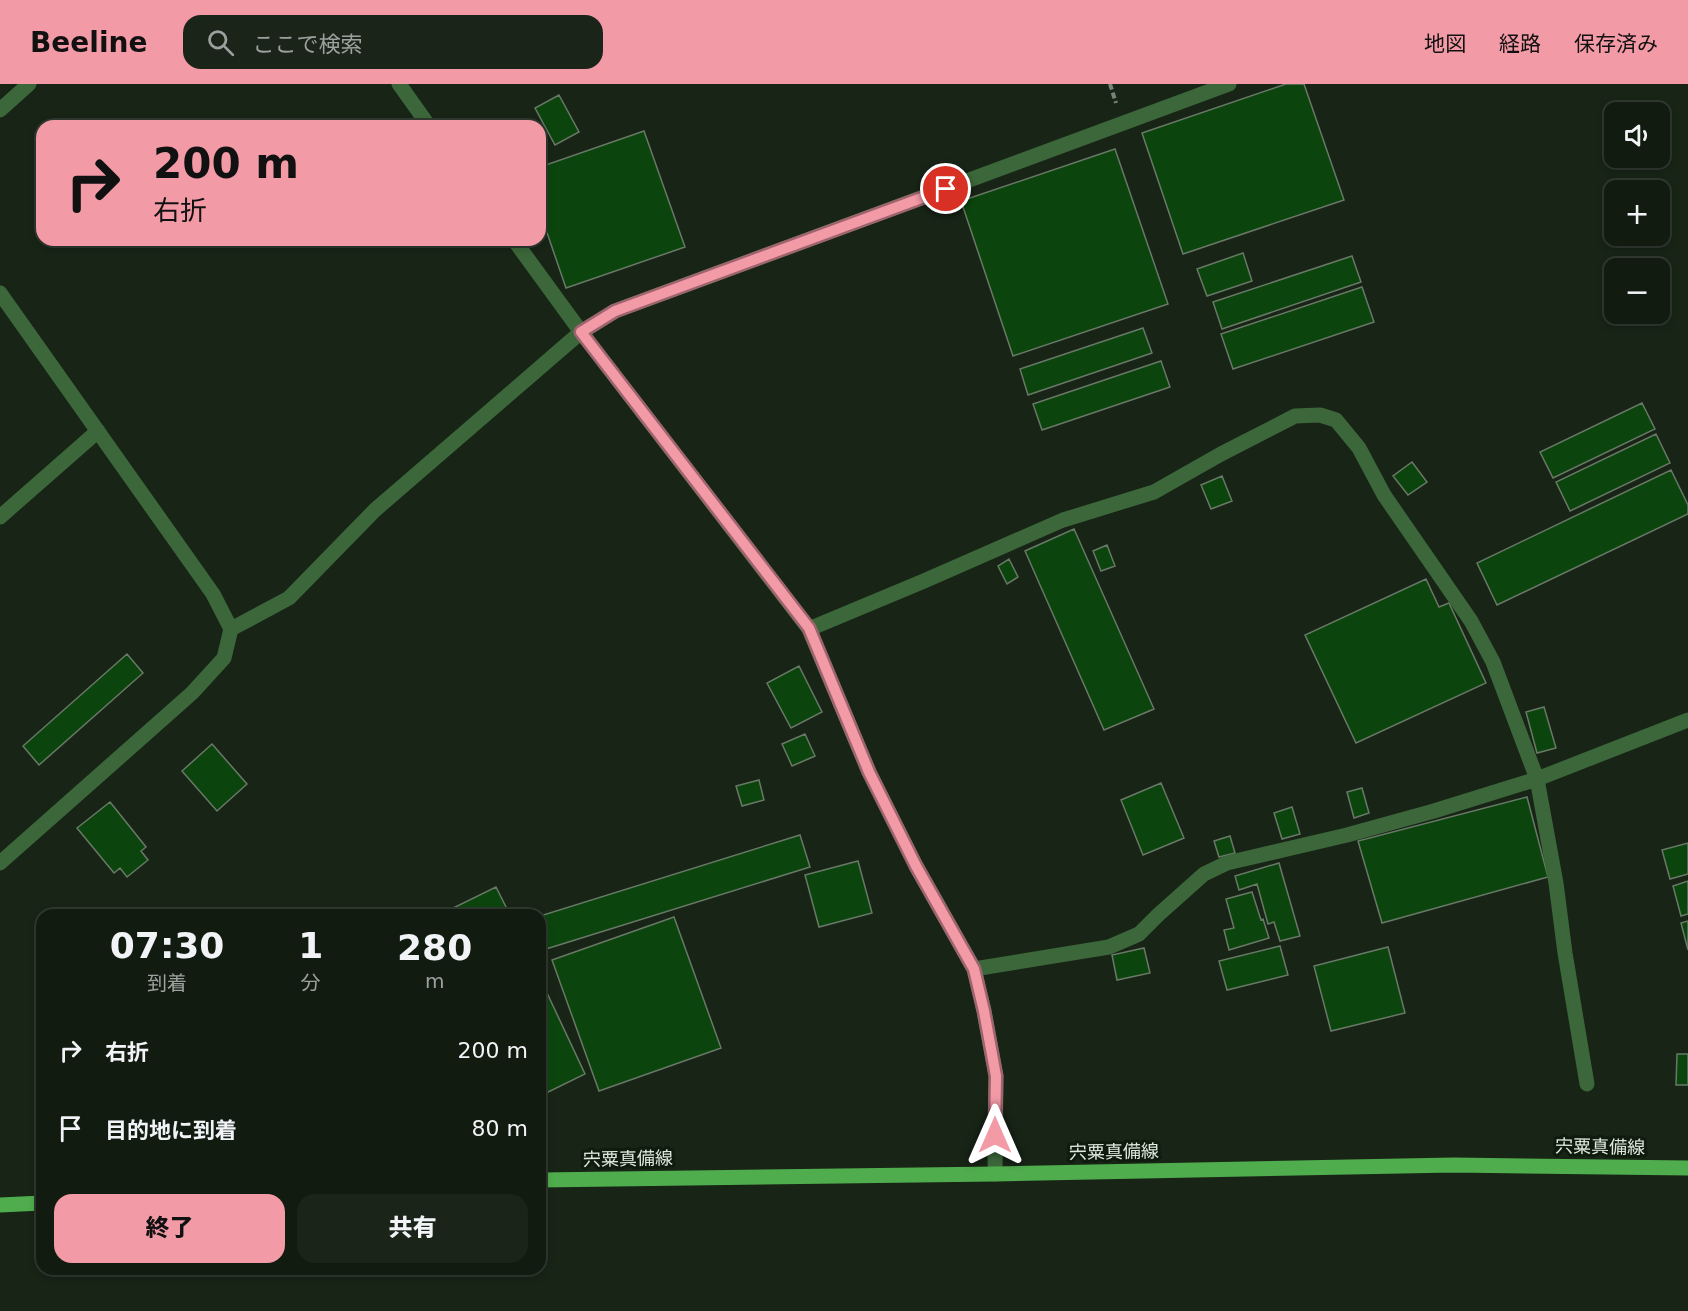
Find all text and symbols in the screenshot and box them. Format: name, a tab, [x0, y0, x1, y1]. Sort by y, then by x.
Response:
search box	[183, 15, 603, 69]
text: Beeline	[30, 26, 147, 59]
icon: search	[204, 26, 237, 59]
text: ここで検索	[252, 32, 362, 57]
text: 地図	[1424, 32, 1466, 56]
text: 経路	[1499, 32, 1541, 56]
text: 保存済み	[1574, 32, 1658, 56]
map controls	[1604, 102, 1670, 324]
button: sound	[1604, 102, 1670, 168]
text: 200 m	[153, 139, 299, 188]
icon: right	[54, 144, 132, 222]
pin	[920, 163, 971, 214]
icon: arrive	[929, 172, 962, 205]
button: +	[1604, 180, 1670, 246]
text: 右折	[153, 195, 207, 226]
button: −	[1604, 258, 1670, 324]
text: 07:30	[110, 925, 224, 966]
text: 1	[298, 925, 323, 966]
text: 280	[397, 927, 472, 968]
text: m	[425, 969, 444, 993]
text: 到着	[147, 971, 187, 995]
text: 分	[301, 971, 321, 995]
icon: right	[54, 1034, 87, 1067]
text: 200 m	[458, 1038, 528, 1063]
text: 右折	[105, 1040, 149, 1065]
position arrow	[963, 1103, 1027, 1167]
icon: arrive	[54, 1112, 87, 1145]
text: 80 m	[472, 1116, 528, 1141]
text: 目的地に到着	[105, 1118, 237, 1143]
street label: 宍粟真備線	[1555, 1135, 1645, 1158]
street label: 宍粟真備線	[1069, 1140, 1159, 1163]
street label: 宍粟真備線	[583, 1147, 673, 1170]
button: 終了	[54, 1194, 285, 1263]
button: 共有	[297, 1194, 528, 1263]

